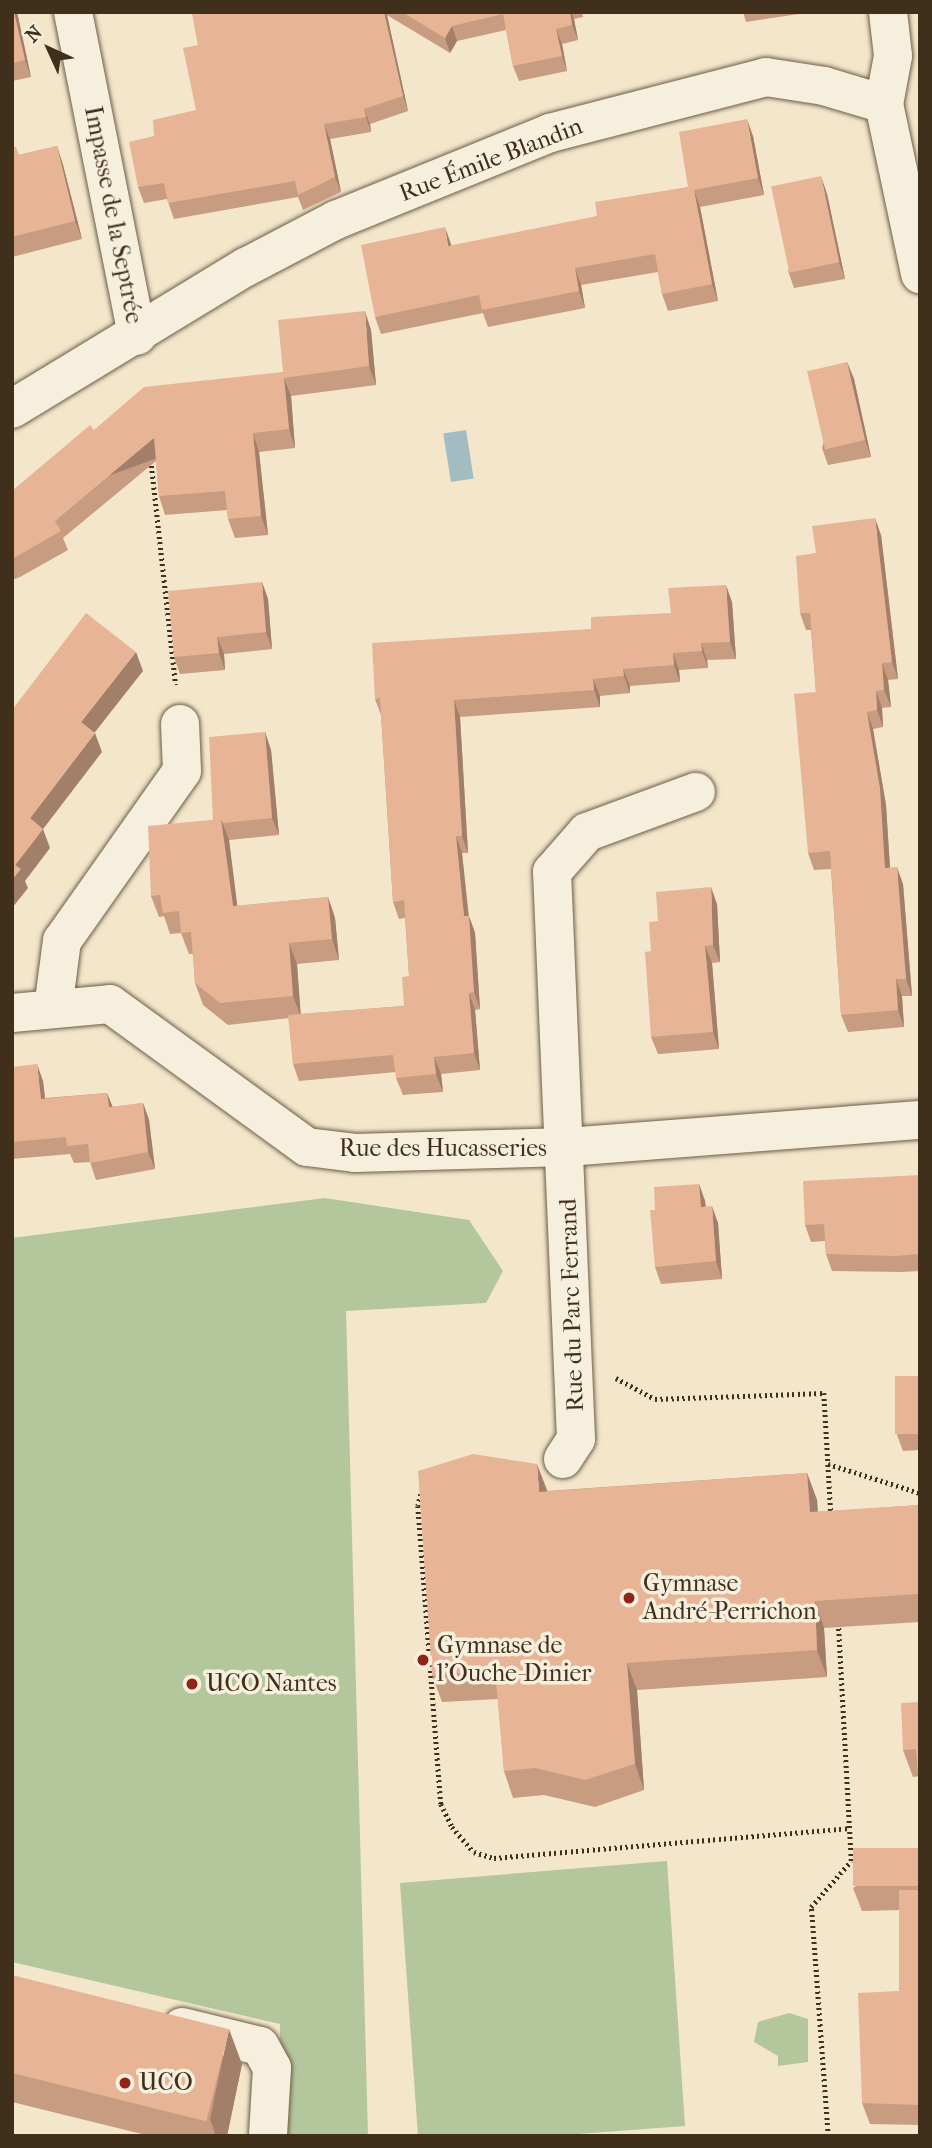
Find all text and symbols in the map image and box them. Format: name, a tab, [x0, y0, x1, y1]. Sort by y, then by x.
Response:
north arrow	[14, 14, 84, 84]
text: N	[21, 21, 47, 47]
street label: Impasse de la Septrée	[78, 104, 148, 326]
street label: Rue Émile Blandin	[395, 112, 587, 208]
street label: Rue des Hucasseries	[339, 1135, 547, 1163]
street label: Rue du Parc Ferrand	[554, 1198, 590, 1412]
place label: Gymnase André-Perrichon	[643, 1570, 817, 1626]
marker: Gymnase André-Perrichon	[621, 1590, 637, 1606]
place label: Gymnase de l'Ouche-Dinier	[437, 1632, 592, 1688]
marker: Gymnase de l'Ouche-Dinier	[415, 1652, 431, 1668]
place label: UCO Nantes	[206, 1670, 337, 1698]
marker: UCO Nantes	[184, 1676, 200, 1692]
place label: UCO	[139, 2069, 193, 2097]
marker: UCO	[117, 2075, 133, 2091]

